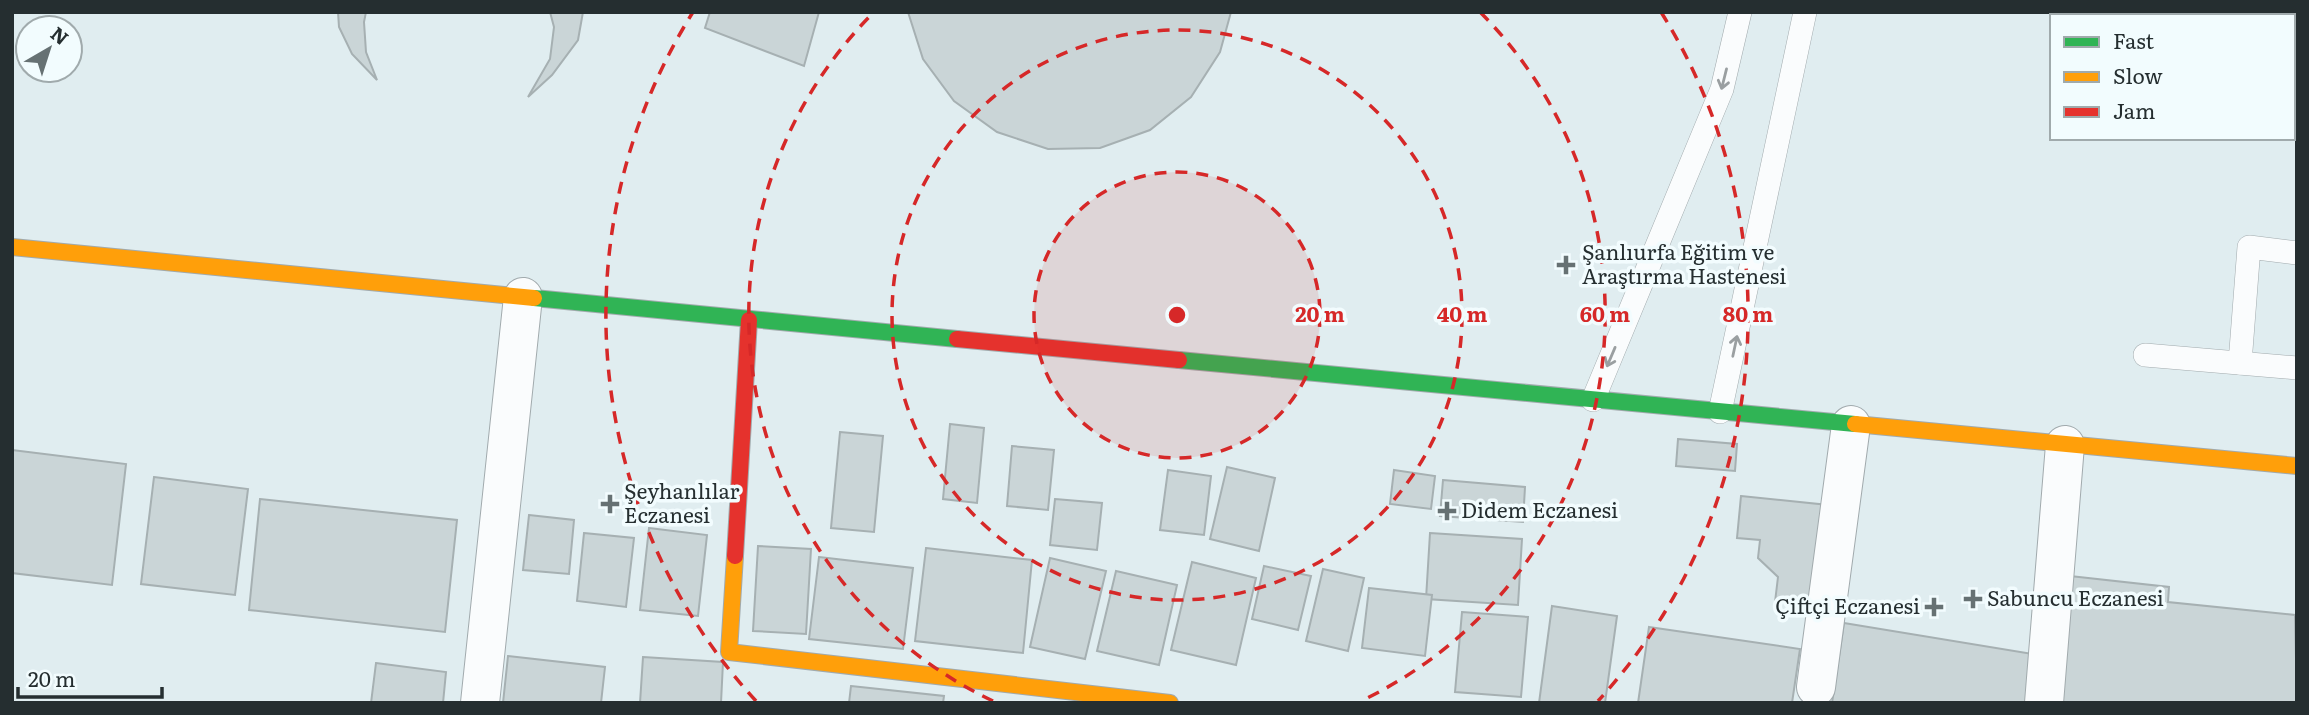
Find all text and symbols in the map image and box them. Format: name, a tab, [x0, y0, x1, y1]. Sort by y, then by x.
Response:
north arrow	[14, 14, 84, 84]
legend	[2050, 14, 2295, 140]
text: N	[45, 19, 75, 51]
text: Fast	[2113, 24, 2154, 55]
text: Slow	[2113, 59, 2163, 90]
one-way arrow	[1717, 67, 1730, 90]
text: Jam	[2113, 94, 2155, 125]
place label: Şanlıurfa Eğitim ve Araştırma Hastenesi	[1582, 235, 1786, 290]
marker: Şanlıurfa Eğitim ve Araştırma Hastenesi	[1556, 255, 1576, 275]
text: 20 m	[1295, 297, 1345, 328]
text: 40 m	[1437, 297, 1487, 328]
text: 60 m	[1580, 297, 1630, 328]
text: 80 m	[1723, 297, 1773, 328]
centre of rings	[1165, 303, 1189, 327]
one-way arrow	[1728, 335, 1742, 358]
one-way arrow	[1604, 346, 1617, 368]
place label: Şeyhanlılar Eczanesi	[624, 474, 740, 529]
place label: Didem Eczanesi	[1461, 493, 1618, 524]
marker: Şeyhanlılar Eczanesi	[602, 496, 618, 512]
marker: Didem Eczanesi	[1439, 503, 1455, 519]
place label: Sabuncu Eczanesi	[1987, 581, 2164, 612]
place label: Çiftçi Eczanesi	[1775, 589, 1920, 620]
marker: Sabuncu Eczanesi	[1965, 591, 1981, 607]
marker: Çiftçi Eczanesi	[1926, 599, 1942, 615]
scale bar	[18, 656, 161, 700]
text: 20 m	[28, 662, 75, 693]

